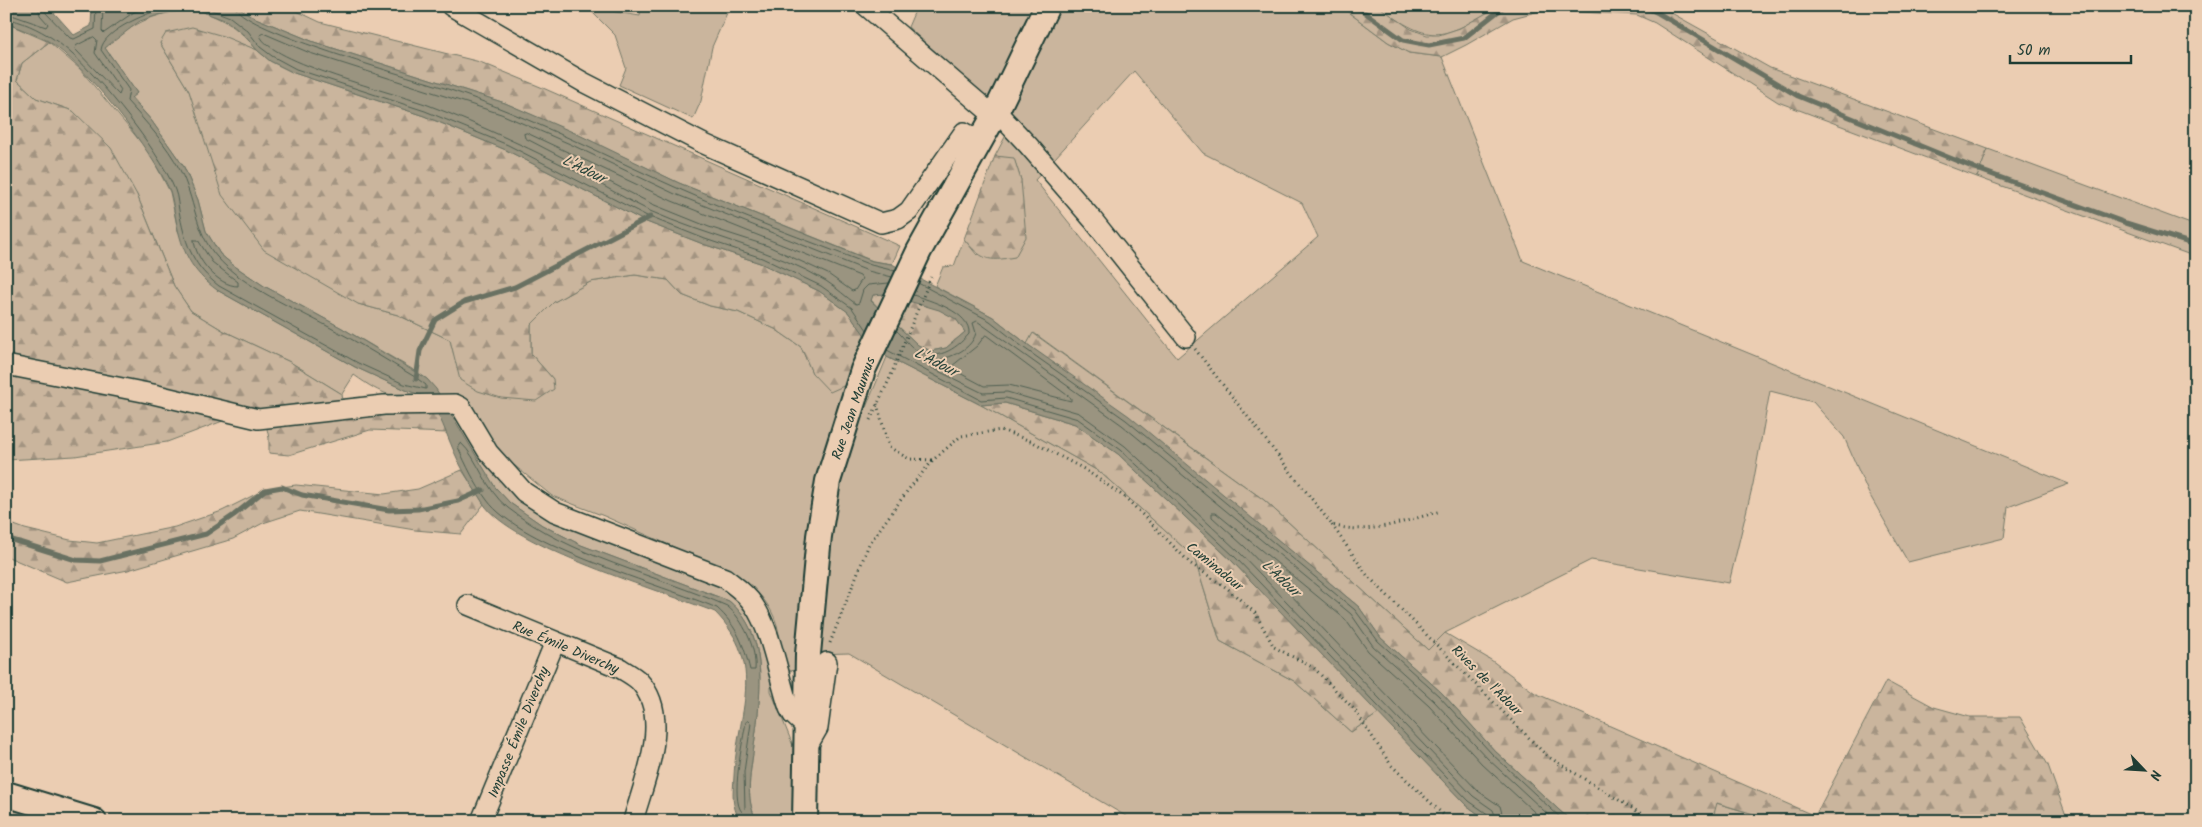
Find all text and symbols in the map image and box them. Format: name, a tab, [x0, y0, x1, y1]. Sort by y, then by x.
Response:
scale bar	[2010, 32, 2131, 64]
text: 50 m	[2017, 39, 2051, 63]
water label: L'Adour	[558, 149, 612, 192]
water label: L'Adour	[910, 342, 964, 385]
street label: Rue Jean Maumus	[826, 354, 882, 463]
street label: Caminadour	[1181, 537, 1249, 598]
water label: L'Adour	[1255, 554, 1308, 605]
street label: Rue Émile Diverchy	[509, 615, 623, 681]
street label: Rives de l'Adour	[1446, 640, 1528, 722]
street label: Impasse Émile Diverchy	[482, 663, 556, 801]
north arrow	[2120, 744, 2170, 794]
text: N	[2143, 766, 2167, 784]

